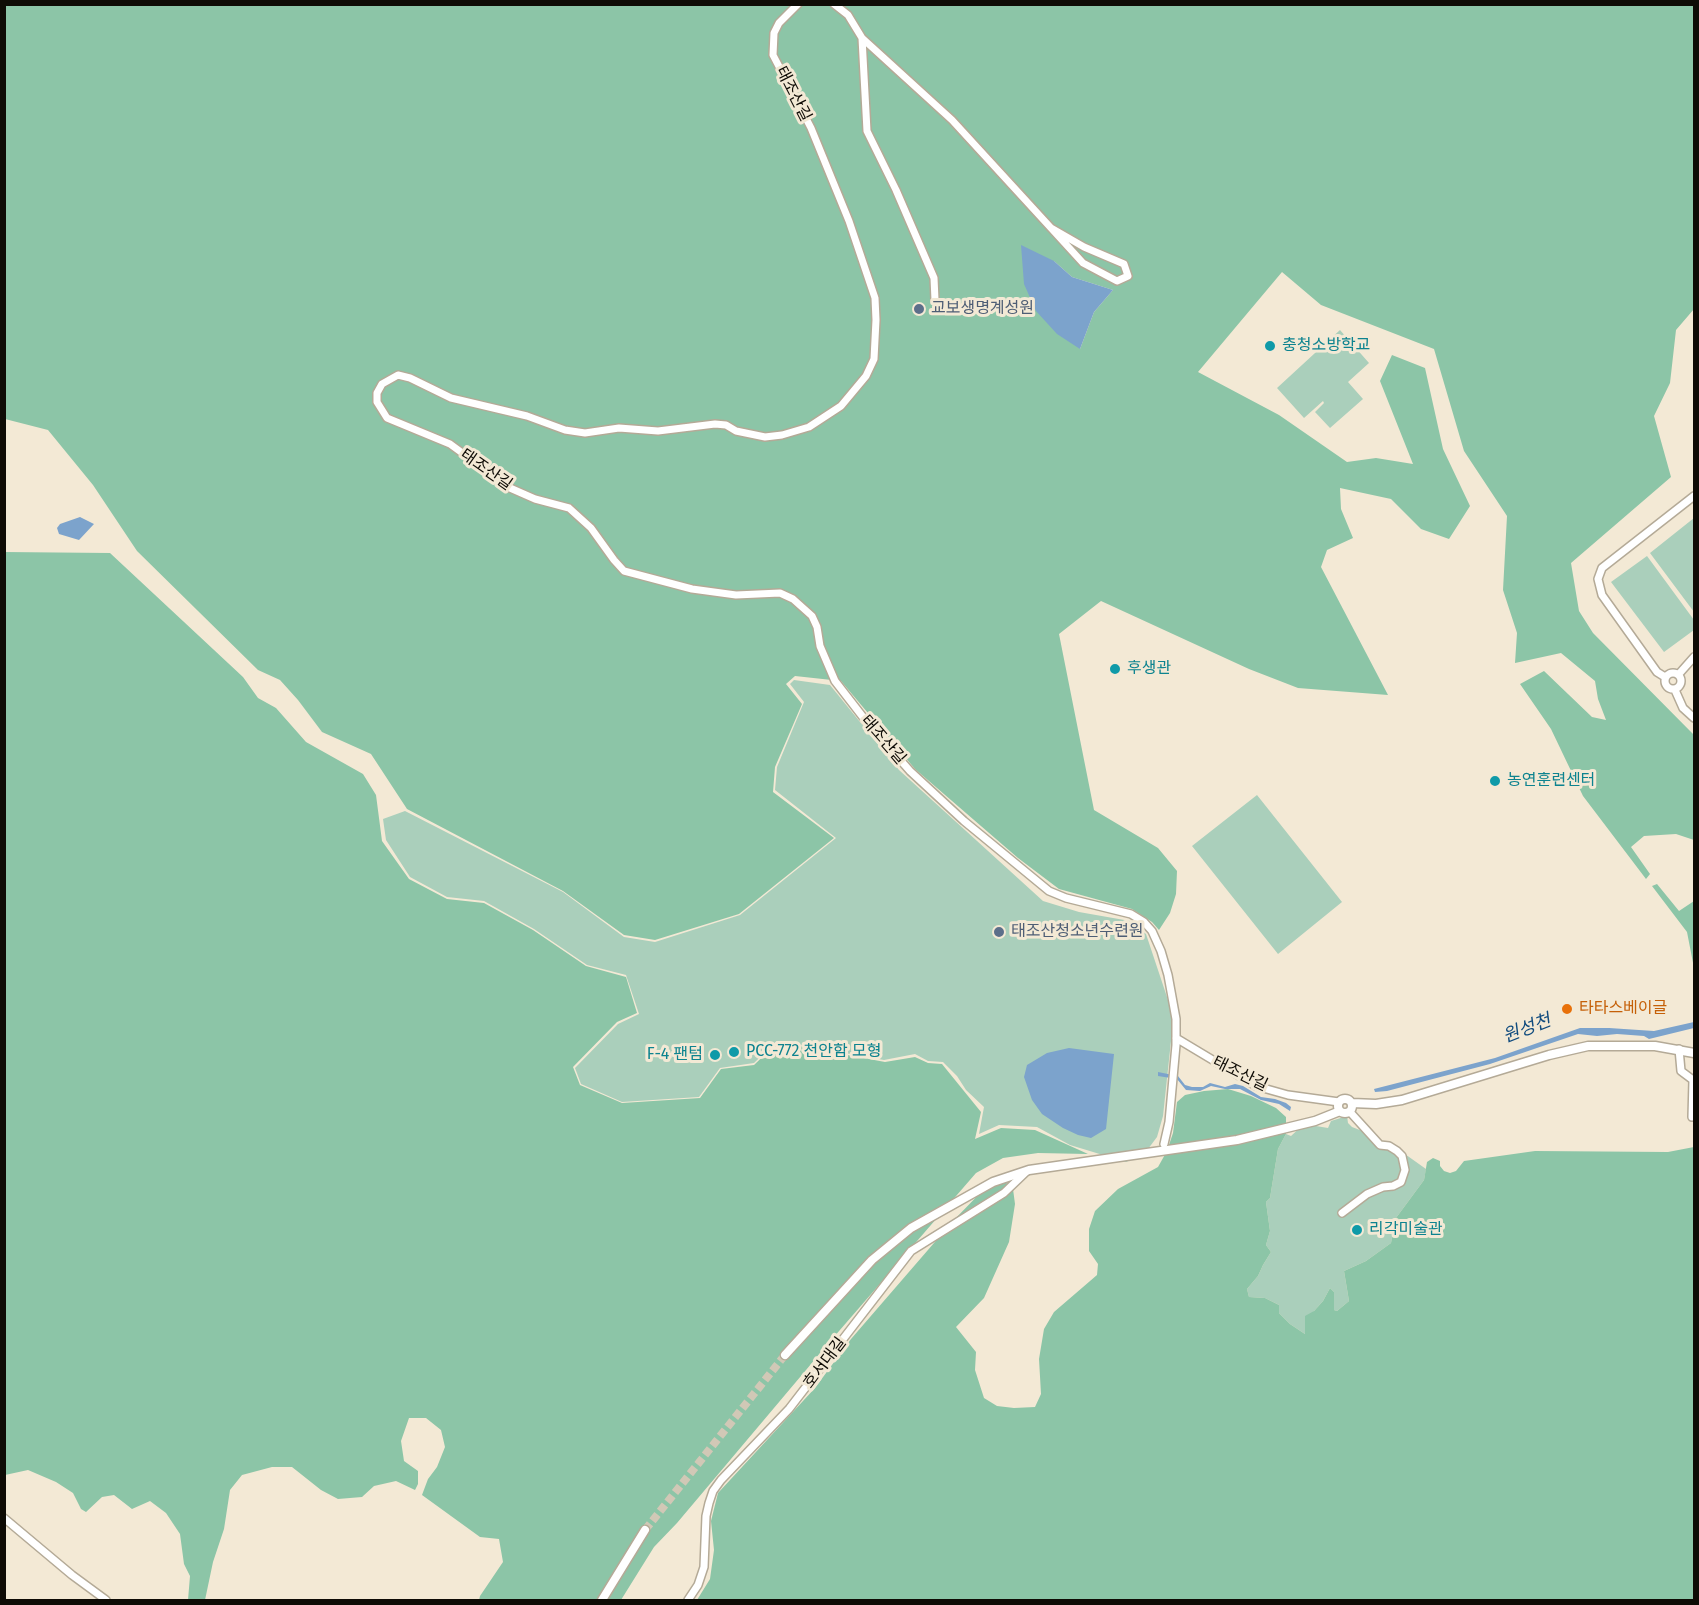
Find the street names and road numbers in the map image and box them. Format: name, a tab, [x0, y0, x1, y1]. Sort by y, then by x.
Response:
street label: 태조산길	[771, 63, 815, 125]
street label: 태조산길	[456, 445, 516, 495]
street label: 태조산길	[856, 711, 910, 769]
street label: 태조산길	[1209, 1052, 1271, 1096]
street label: 호서대길	[800, 1334, 850, 1392]

